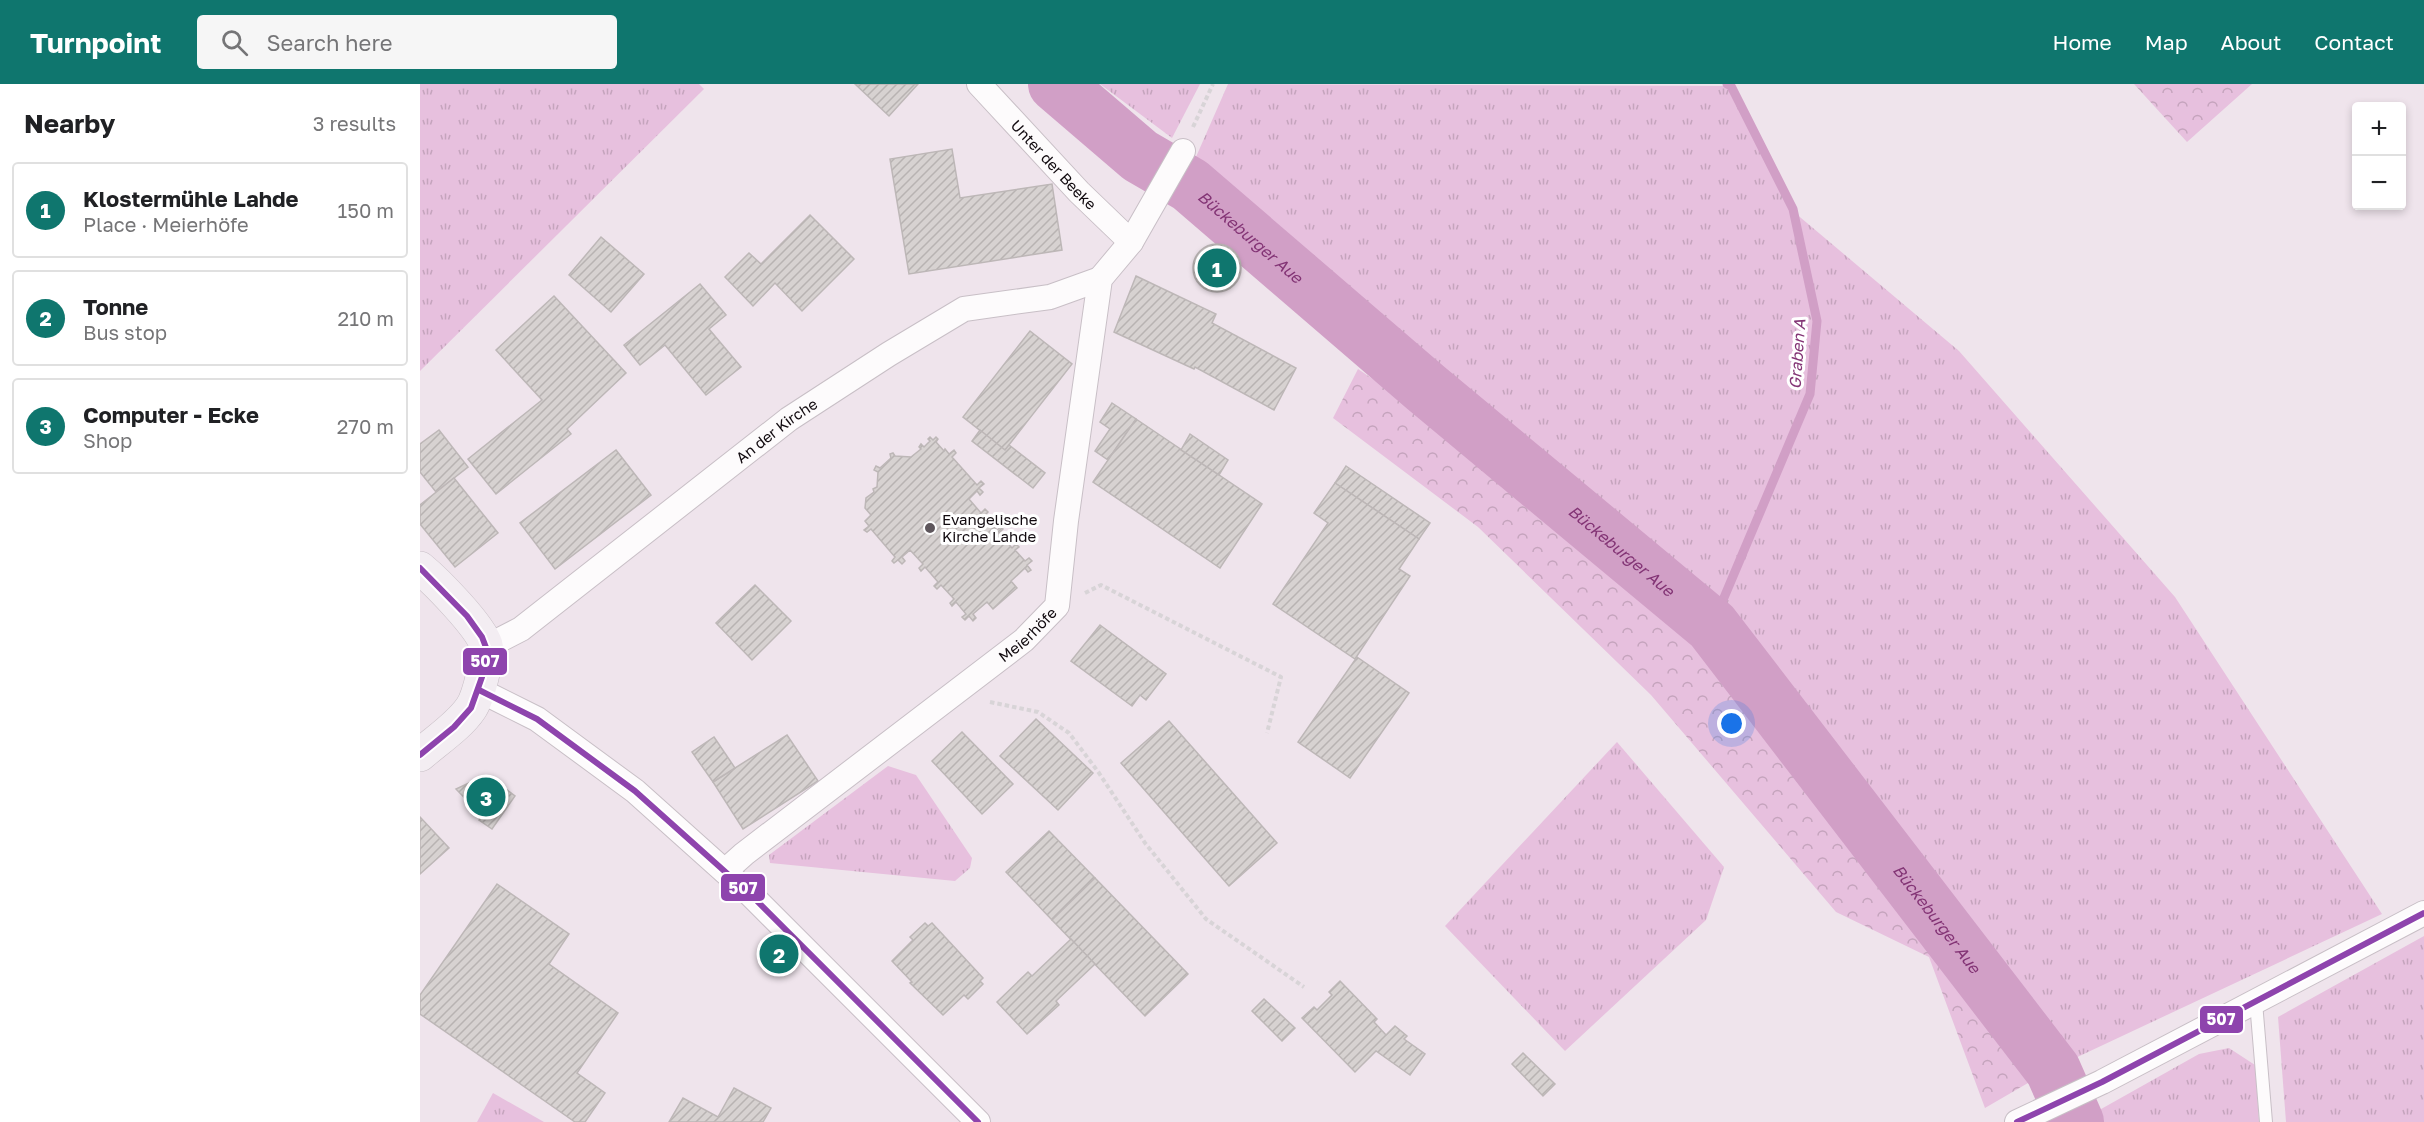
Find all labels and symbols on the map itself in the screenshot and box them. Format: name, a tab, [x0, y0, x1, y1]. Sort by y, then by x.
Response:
street label: Unter der Beeke	[1008, 116, 1101, 213]
water label: Bückeburger Aue	[1194, 186, 1308, 288]
pin: 1	[1198, 246, 1236, 291]
water label: Graben A	[1785, 318, 1809, 390]
street label: An der Kirche	[732, 394, 821, 466]
water label: Bückeburger Aue	[1564, 501, 1680, 602]
place label: Evangelische Kirche Lahde	[942, 510, 1038, 545]
marker: Evangelische Kirche Lahde	[923, 521, 937, 535]
street label: Meierhöfe	[995, 603, 1060, 665]
line badge: 507	[462, 647, 508, 676]
text: 507	[471, 651, 500, 671]
your location	[1717, 709, 1746, 738]
pin: 3	[466, 774, 506, 820]
water label: Bückeburger Aue	[1889, 861, 1986, 978]
line badge: 507	[720, 873, 766, 902]
text: 507	[729, 878, 758, 898]
pin: 2	[760, 932, 798, 976]
line badge: 507	[2199, 1005, 2244, 1034]
text: 507	[2207, 1009, 2236, 1029]

